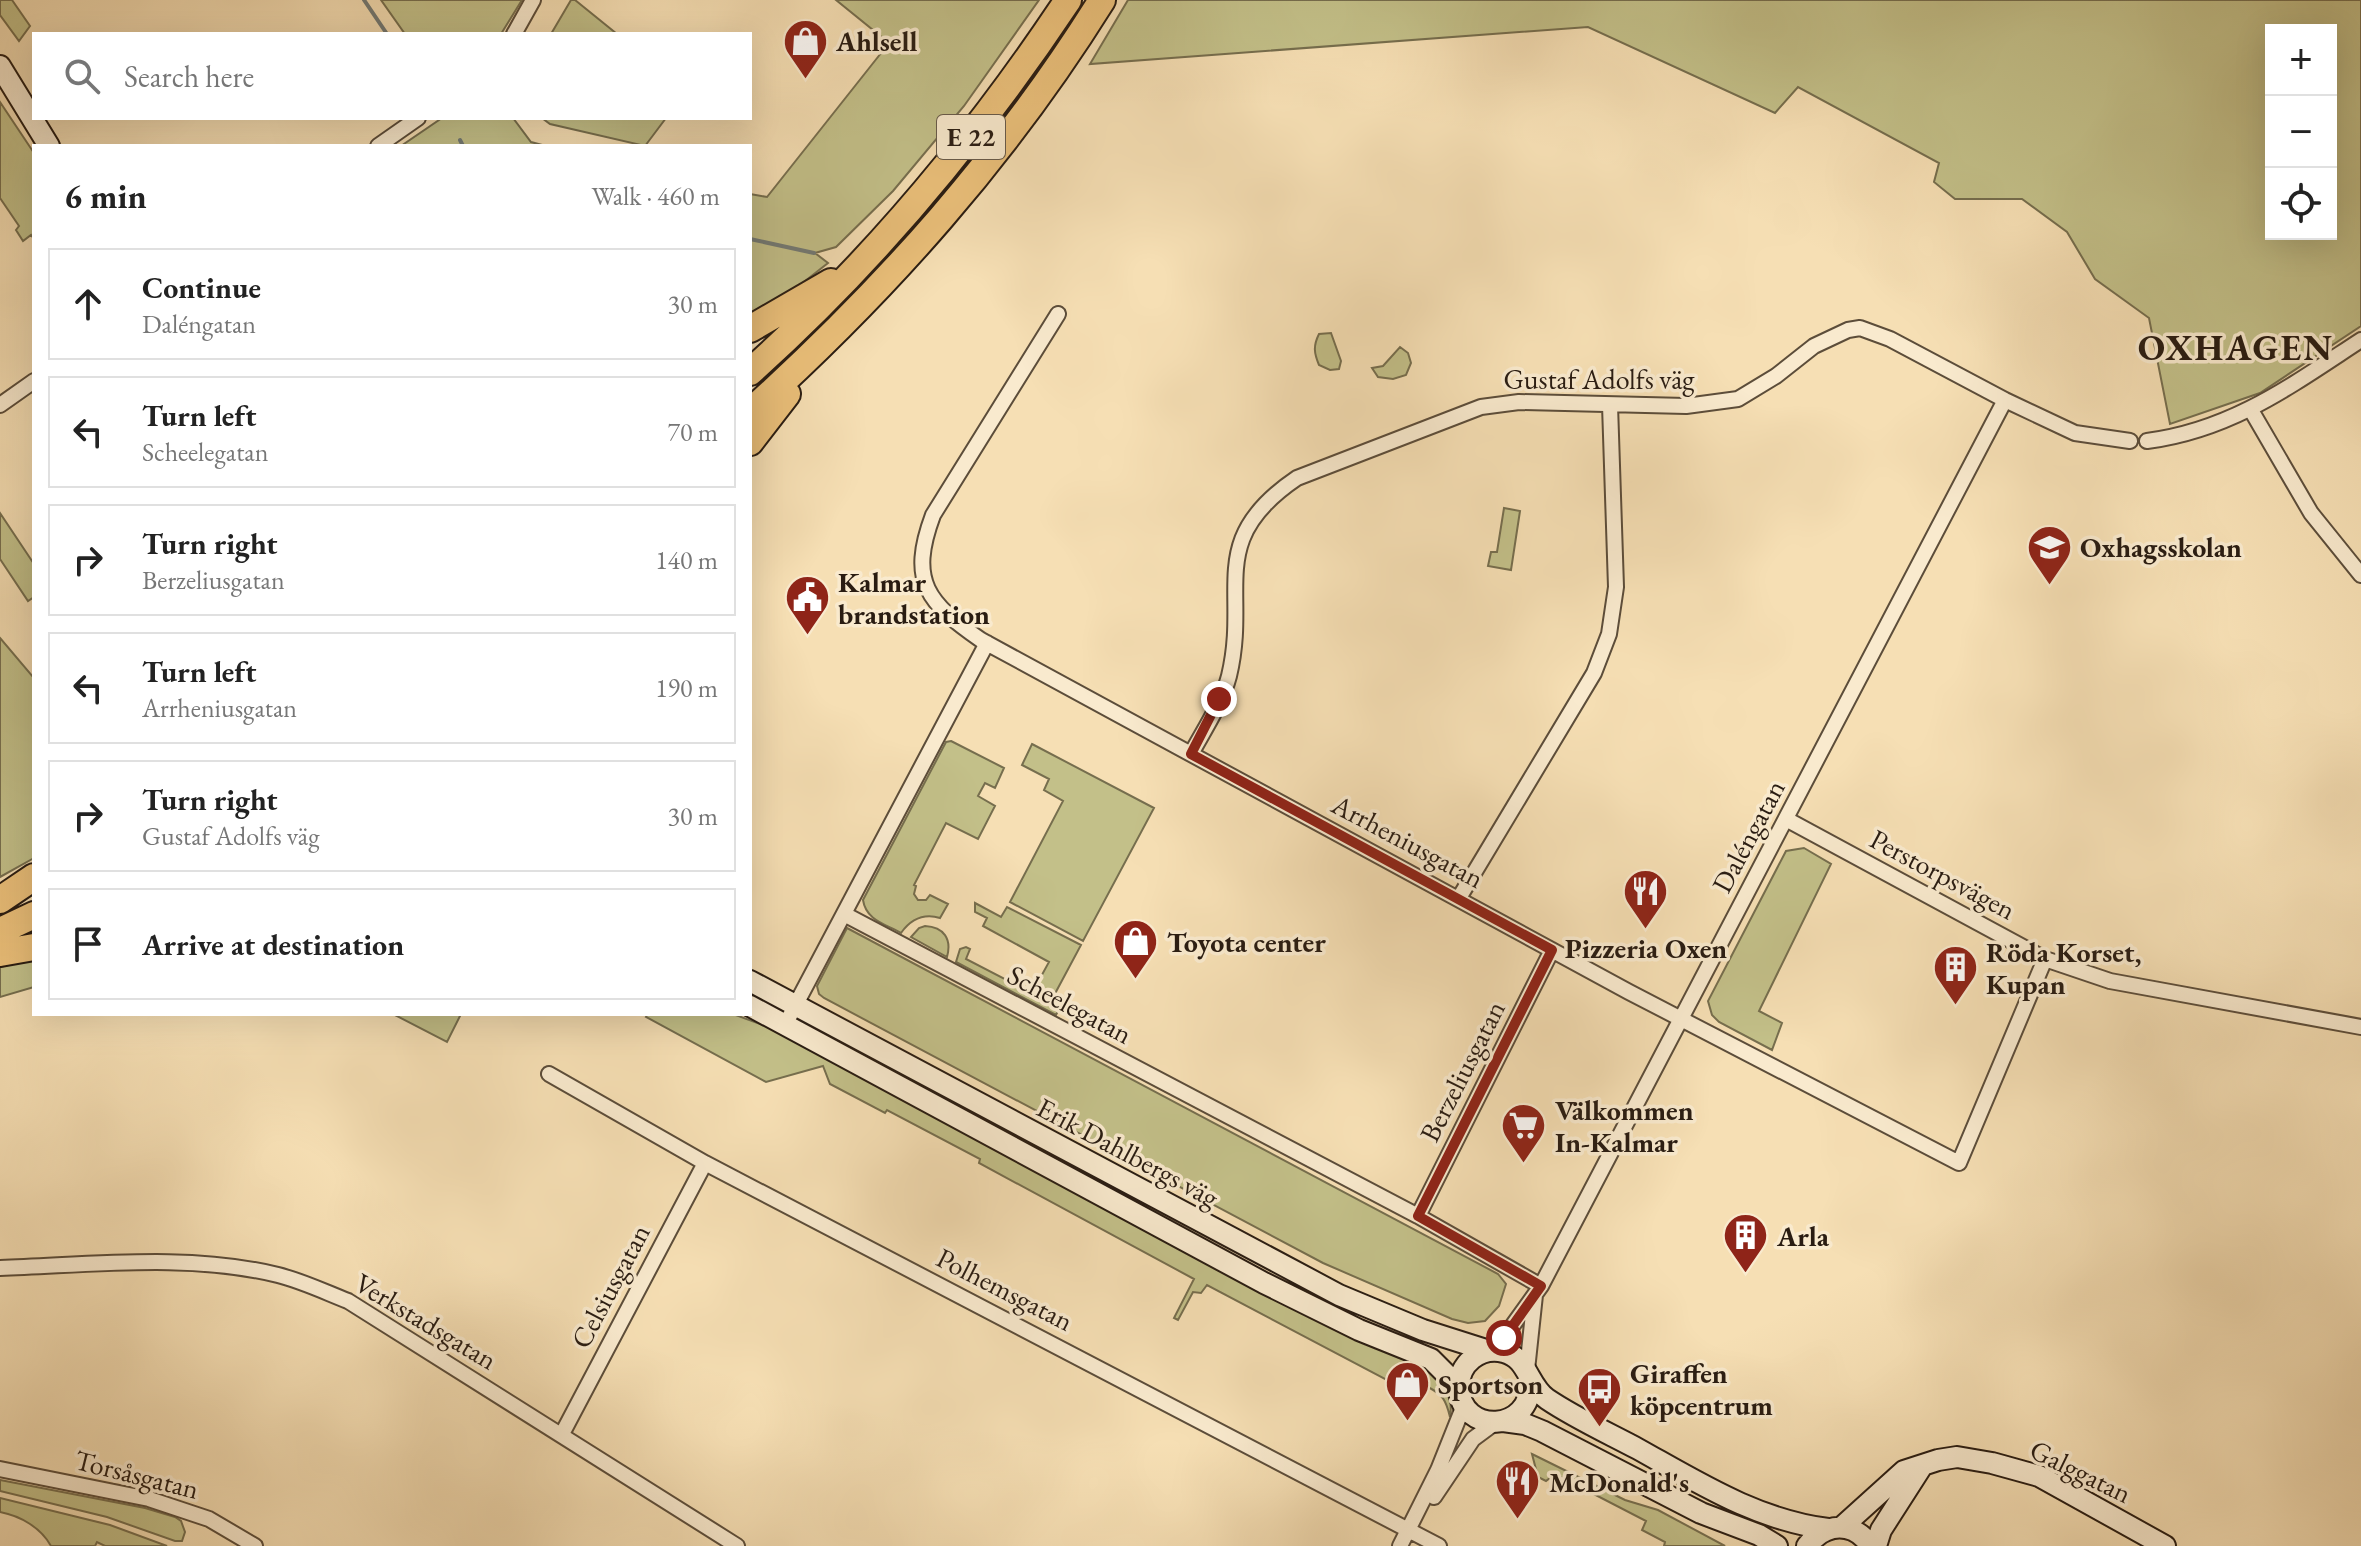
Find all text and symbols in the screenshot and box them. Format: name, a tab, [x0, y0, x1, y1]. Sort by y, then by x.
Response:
shop icon: Ahlsell	[781, 17, 829, 80]
place label: Ahlsell	[835, 23, 918, 59]
map controls	[2265, 24, 2337, 240]
button: +	[2265, 24, 2337, 96]
search box	[32, 32, 752, 120]
icon: search	[60, 54, 104, 98]
text: Search here	[124, 57, 254, 96]
button: −	[2265, 96, 2337, 168]
road number: E 22	[937, 115, 1005, 159]
button: locate	[2265, 168, 2337, 240]
text: 6 min	[64, 174, 147, 218]
text: Walk · 460 m	[592, 179, 720, 213]
text: Continue	[142, 268, 261, 307]
icon: ahead	[66, 282, 110, 326]
text: 30 m	[668, 287, 718, 321]
text: Daléngatan	[142, 307, 256, 341]
district label: OXHAGEN	[2138, 324, 2334, 371]
street label: Gustaf Adolfs väg	[1503, 361, 1695, 397]
text: Turn left	[142, 396, 256, 435]
icon: left	[66, 410, 110, 454]
text: 70 m	[668, 415, 718, 449]
text: Scheelegatan	[142, 435, 268, 469]
school or university icon: Oxhagsskolan	[2025, 523, 2073, 586]
text: Turn right	[142, 524, 278, 563]
place label: Oxhagsskolan	[2080, 529, 2242, 565]
icon: right	[66, 538, 110, 582]
text: 140 m	[655, 543, 718, 577]
text: Berzeliusgatan	[142, 563, 285, 597]
place label: Kalmar brandstation	[838, 564, 990, 632]
public building icon: Kalmar brandstation	[783, 574, 831, 637]
text: Turn left	[142, 652, 256, 691]
icon: left	[66, 666, 110, 710]
text: 190 m	[655, 671, 718, 705]
route end	[1201, 681, 1237, 717]
text: Arrheniusgatan	[142, 691, 297, 725]
street label: Daléngatan	[1703, 773, 1793, 899]
text: Turn right	[142, 780, 278, 819]
street label: Arrheniusgatan	[1325, 785, 1490, 896]
icon: right	[66, 794, 110, 838]
text: 30 m	[668, 799, 718, 833]
text: Gustaf Adolfs väg	[142, 819, 319, 853]
street label: Perstorpsvägen	[1864, 821, 2022, 928]
restaurant icon: Pizzeria Oxen	[1622, 867, 1670, 930]
shop icon: Toyota center	[1112, 918, 1160, 981]
icon: arrive	[66, 922, 110, 966]
place label: Toyota center	[1167, 924, 1326, 960]
text: Arrive at destination	[142, 925, 404, 964]
place label: Pizzeria Oxen	[1565, 930, 1727, 966]
place label: Röda Korset, Kupan	[1986, 934, 2141, 1002]
building icon: Röda Korset, Kupan	[1931, 944, 1979, 1007]
street label: Scheelegatan	[1001, 956, 1139, 1052]
street label: Berzeliusgatan	[1411, 994, 1513, 1148]
street label: Erik Dahlbergs väg	[1031, 1089, 1226, 1215]
place label: Välkommen In-Kalmar	[1555, 1092, 1694, 1160]
supermarket icon: Välkommen In-Kalmar	[1500, 1102, 1548, 1165]
building icon: Arla	[1722, 1212, 1770, 1275]
street label: Celsiusgatan	[562, 1218, 658, 1354]
place label: Arla	[1776, 1218, 1830, 1254]
street label: Polhemsgatan	[931, 1239, 1080, 1339]
street label: Verkstadsgatan	[348, 1264, 504, 1378]
route start	[1486, 1320, 1522, 1356]
place label: Giraffen köpcentrum	[1630, 1355, 1773, 1423]
shop icon: Sportson	[1383, 1360, 1431, 1423]
bus stop icon: Giraffen köpcentrum	[1575, 1365, 1623, 1428]
place label: Sportson	[1438, 1366, 1544, 1402]
street label: Galggatan	[2024, 1431, 2138, 1511]
street label: Torsåsgatan	[71, 1441, 203, 1507]
restaurant icon: McDonald's	[1494, 1458, 1542, 1521]
place label: McDonald's	[1549, 1464, 1689, 1500]

